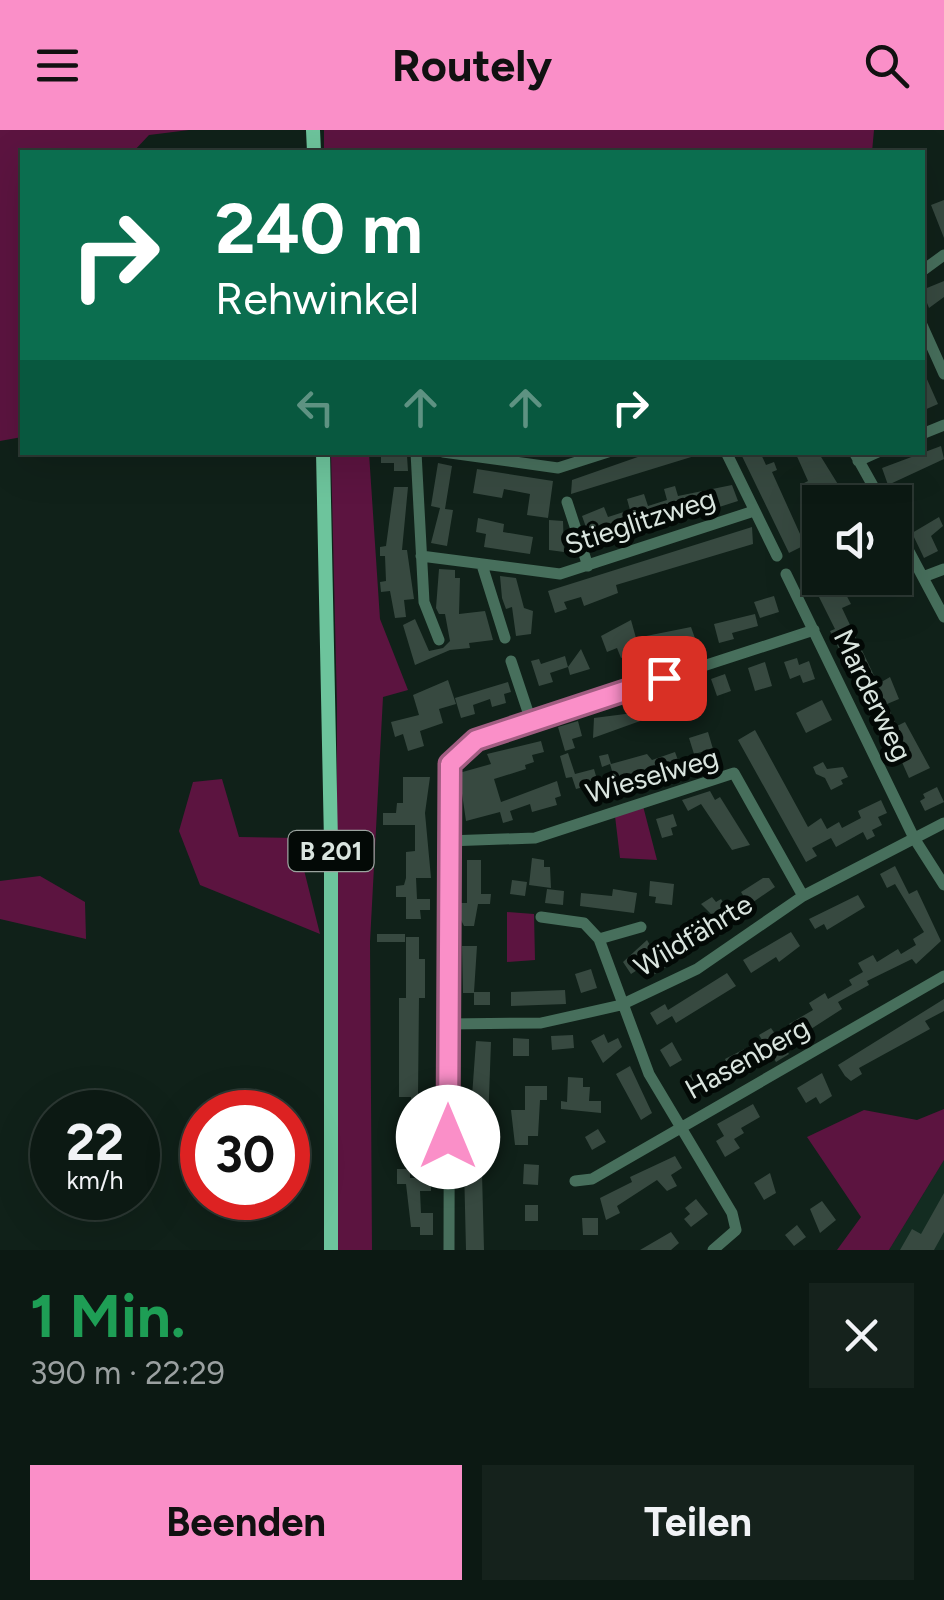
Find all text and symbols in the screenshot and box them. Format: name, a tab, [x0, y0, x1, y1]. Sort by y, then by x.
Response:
icon: menu	[30, 38, 85, 93]
text: Routely	[392, 38, 552, 92]
icon: search	[859, 38, 914, 93]
text: 240 m	[215, 186, 423, 271]
icon: right	[50, 190, 180, 320]
text: Rehwinkel	[215, 271, 419, 325]
icon: left	[288, 380, 343, 435]
icon: ahead	[393, 380, 448, 435]
icon: ahead	[498, 380, 553, 435]
icon: right	[603, 380, 658, 435]
street label: Stieglitzweg	[560, 481, 720, 561]
map controls	[802, 485, 912, 595]
button: sound	[802, 485, 912, 595]
street label: Marderweg	[827, 624, 919, 766]
pin	[622, 636, 707, 721]
icon: arrive	[637, 651, 692, 706]
street label: Wieselweg	[582, 740, 722, 810]
road number: B 201	[288, 831, 374, 871]
street label: Wildfährte	[628, 887, 758, 983]
street label: Hasenberg	[679, 1010, 815, 1106]
position arrow	[396, 1085, 500, 1189]
speed limit sign: 30	[180, 1090, 310, 1220]
text: 22	[66, 1112, 124, 1173]
text: km/h	[66, 1165, 124, 1195]
text: 1 Min.	[30, 1280, 186, 1352]
button: close	[809, 1283, 914, 1388]
text: 390 m · 22:29	[30, 1354, 225, 1392]
button: Beenden	[30, 1465, 462, 1580]
button: Teilen	[482, 1465, 914, 1580]

